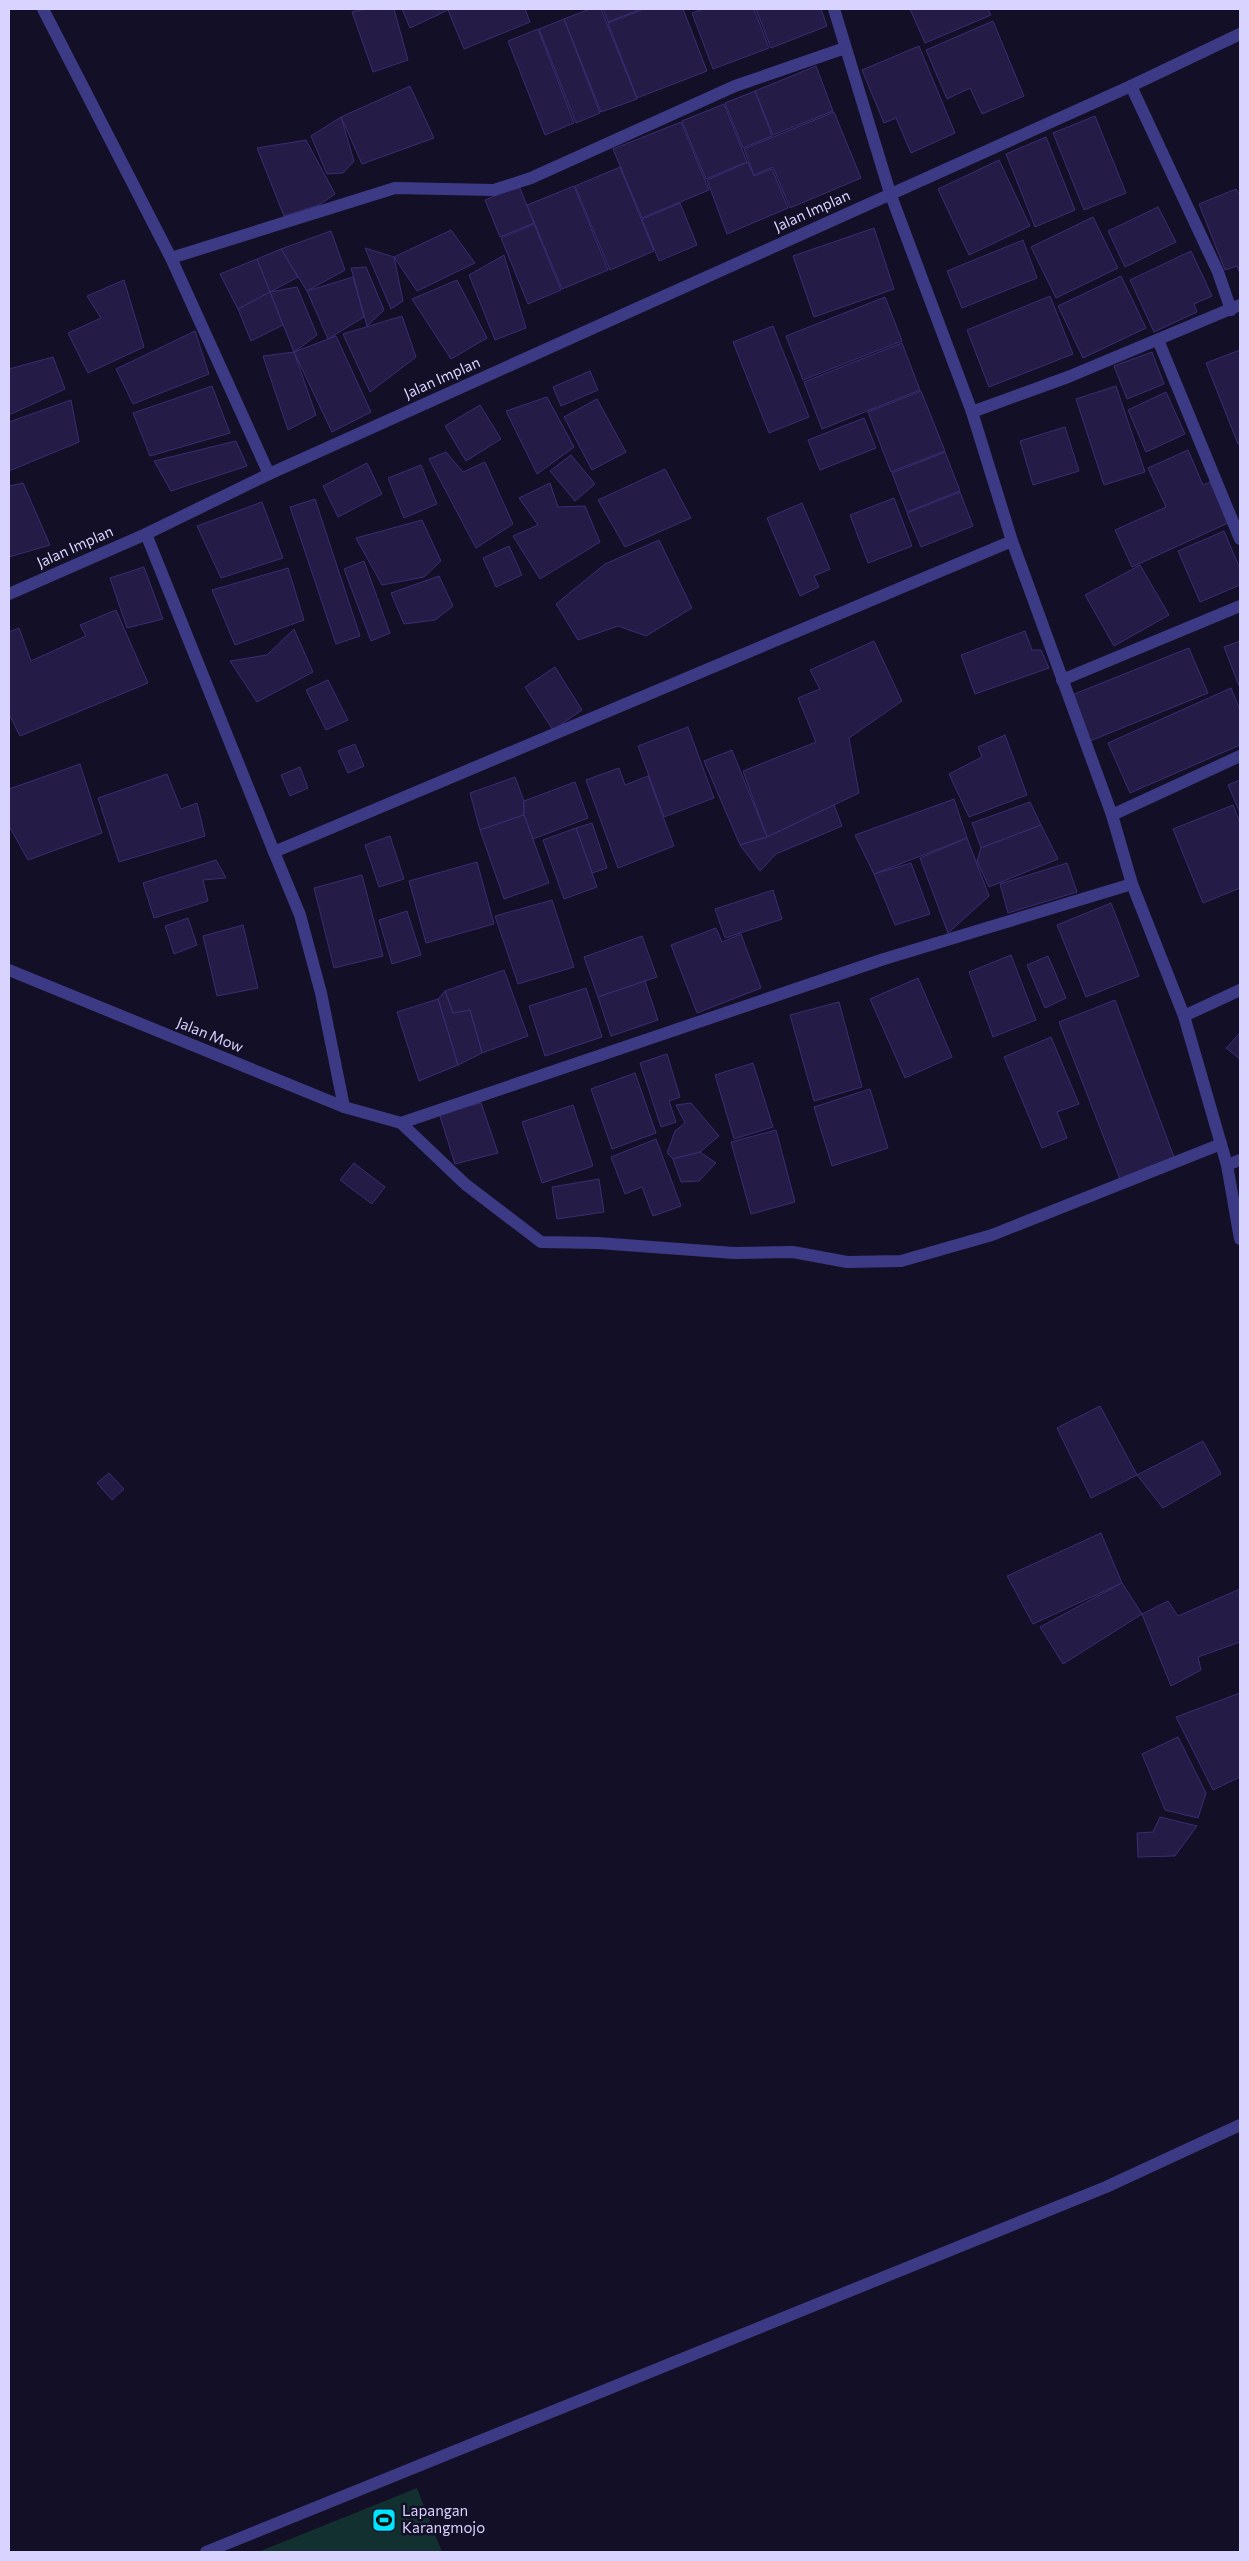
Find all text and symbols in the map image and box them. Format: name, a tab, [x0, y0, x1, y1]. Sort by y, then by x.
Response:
street label: Jalan Implan	[771, 185, 853, 235]
street label: Jalan Implan	[401, 352, 483, 402]
street label: Jalan Implan	[34, 521, 116, 571]
street label: Jalan Mow	[174, 1013, 246, 1056]
place label: Lapangan Karangmojo	[402, 2501, 485, 2536]
sports icon: Lapangan Karangmojo	[371, 2507, 397, 2533]

